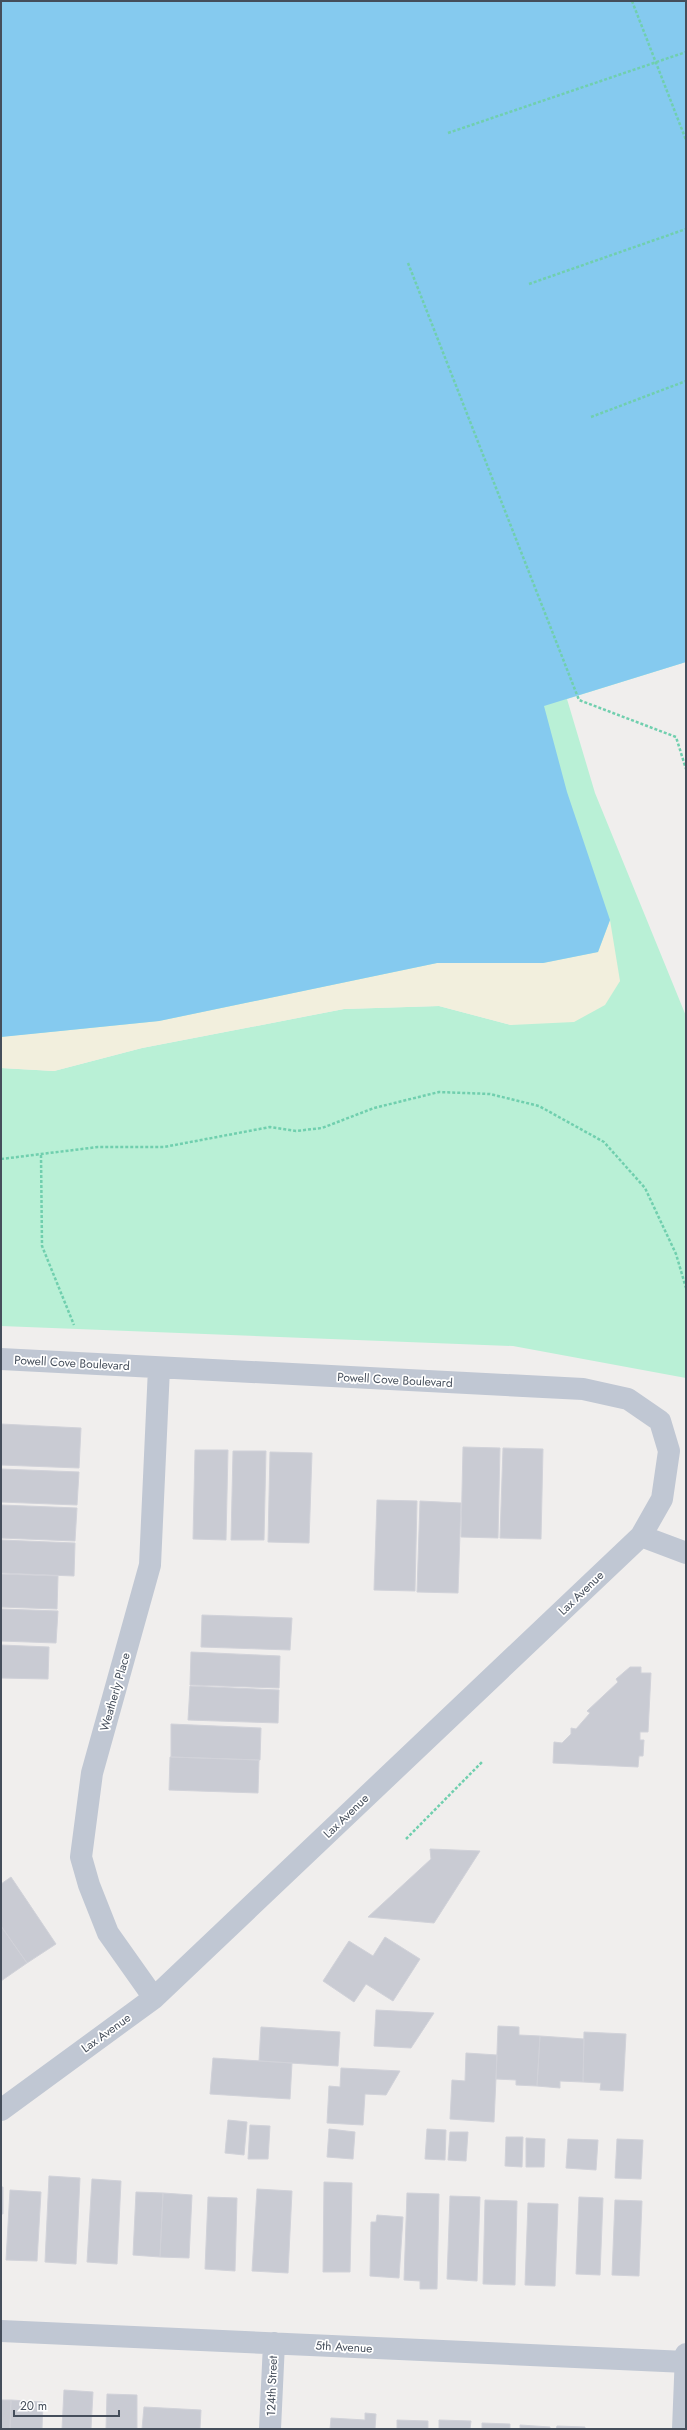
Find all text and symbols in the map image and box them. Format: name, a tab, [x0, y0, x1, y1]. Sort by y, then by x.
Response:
street label: Powell Cove Boulevard	[14, 1351, 130, 1375]
street label: Powell Cove Boulevard	[337, 1368, 453, 1392]
street label: Lax Avenue	[554, 1567, 608, 1619]
street label: Weatherly Place	[95, 1651, 135, 1733]
street label: Lax Avenue	[319, 1790, 373, 1842]
street label: Lax Avenue	[78, 2009, 134, 2057]
street label: 5th Avenue	[315, 2337, 373, 2357]
street label: 124th Street	[262, 2355, 282, 2417]
scale bar	[14, 2392, 119, 2418]
text: 20 m	[20, 2397, 47, 2415]

